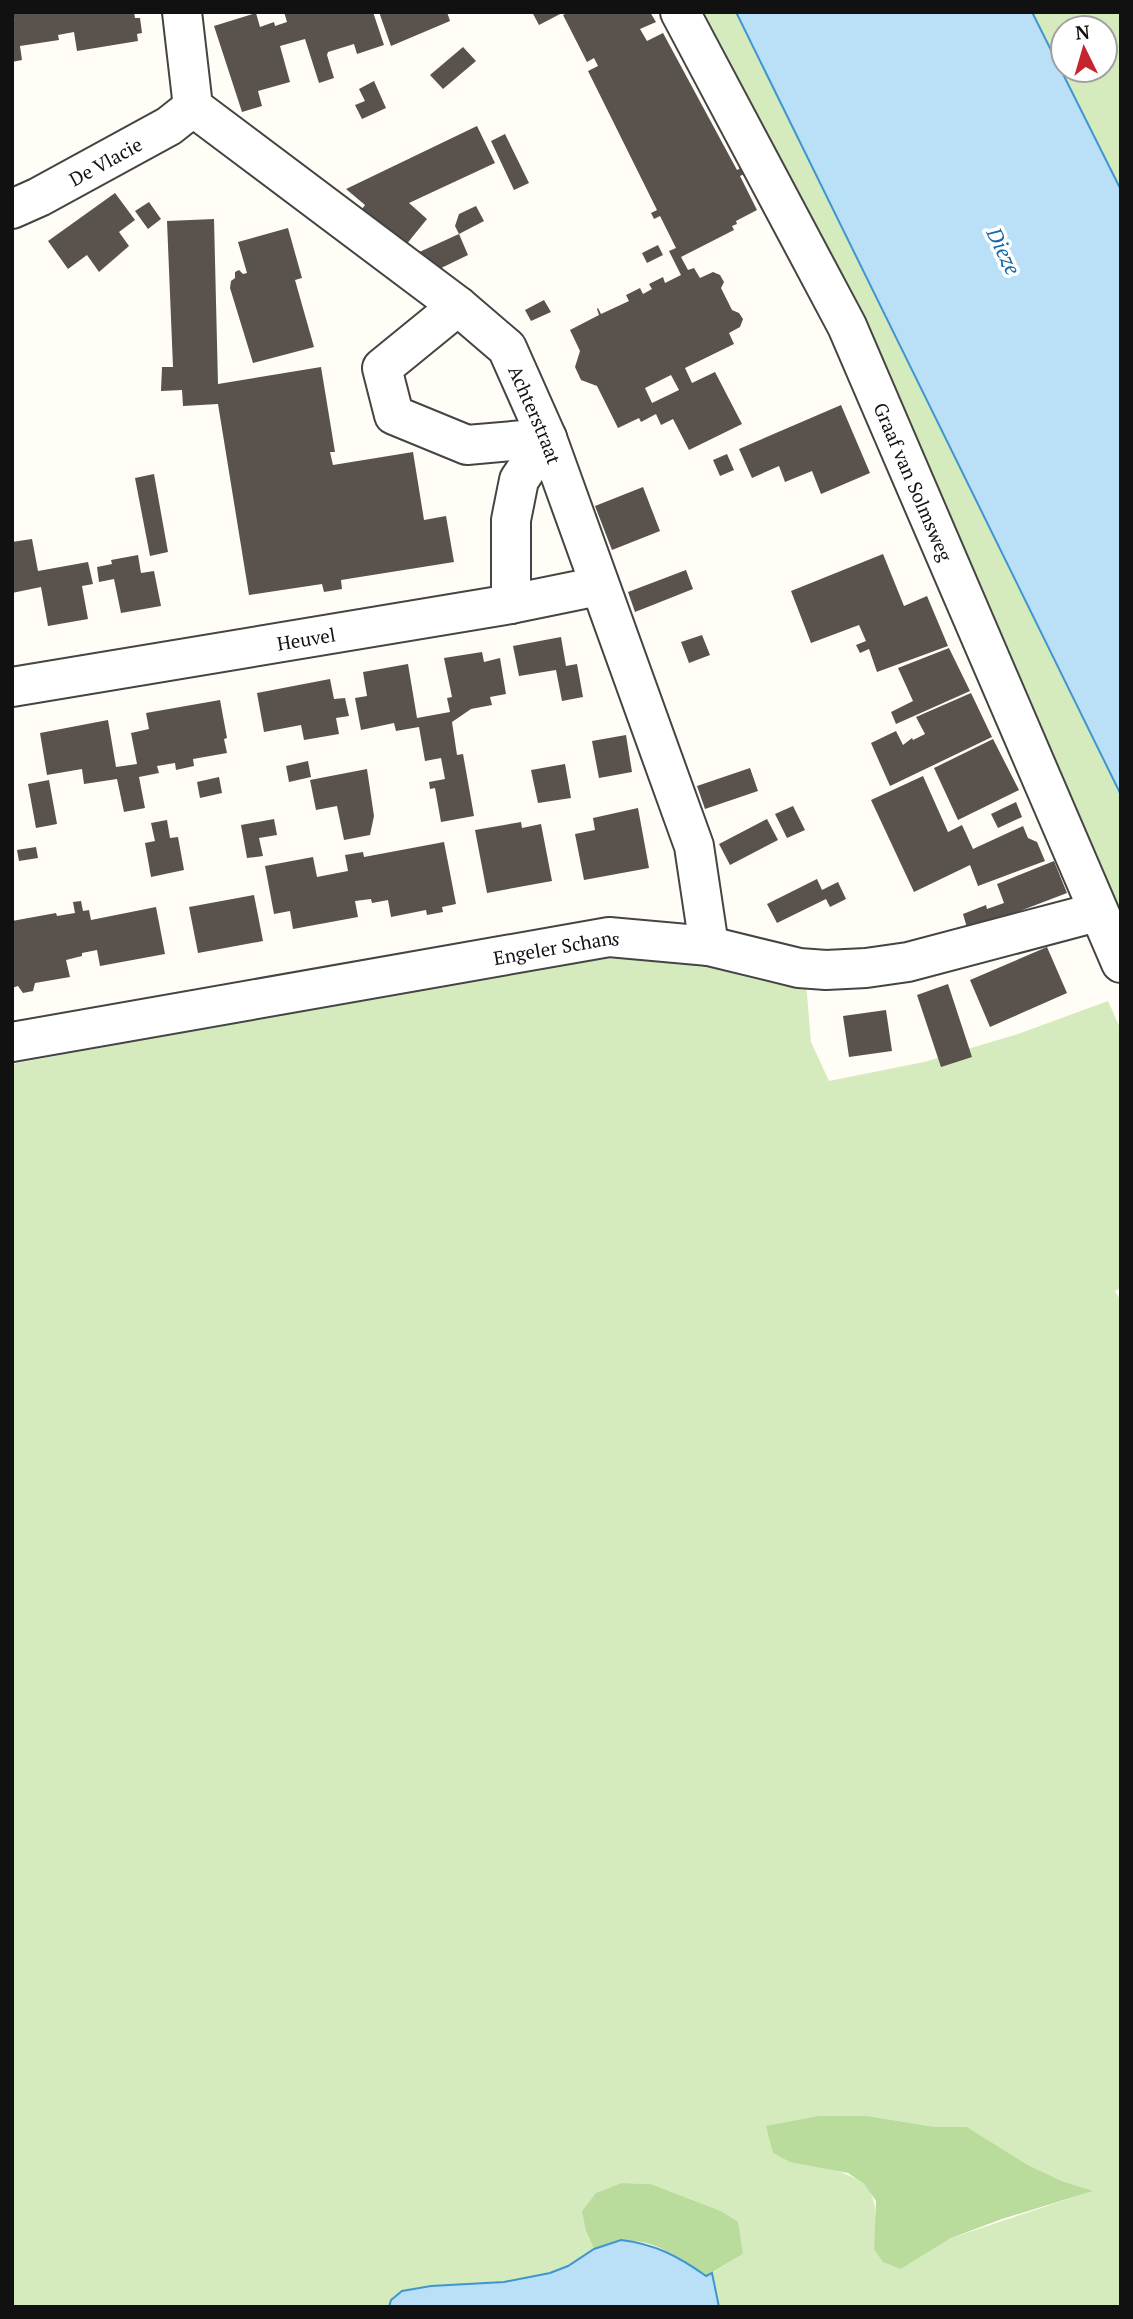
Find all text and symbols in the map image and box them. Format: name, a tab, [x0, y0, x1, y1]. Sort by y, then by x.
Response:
north arrow	[1049, 14, 1119, 84]
text: N	[1074, 18, 1091, 45]
street label: De Vlacie	[64, 131, 146, 191]
water label: Dieze	[980, 222, 1028, 280]
street label: Achterstraat	[504, 361, 568, 467]
street label: Graaf van Solmsweg	[869, 398, 959, 566]
street label: Heuvel	[275, 621, 337, 655]
street label: Engeler Schans	[491, 924, 621, 970]

